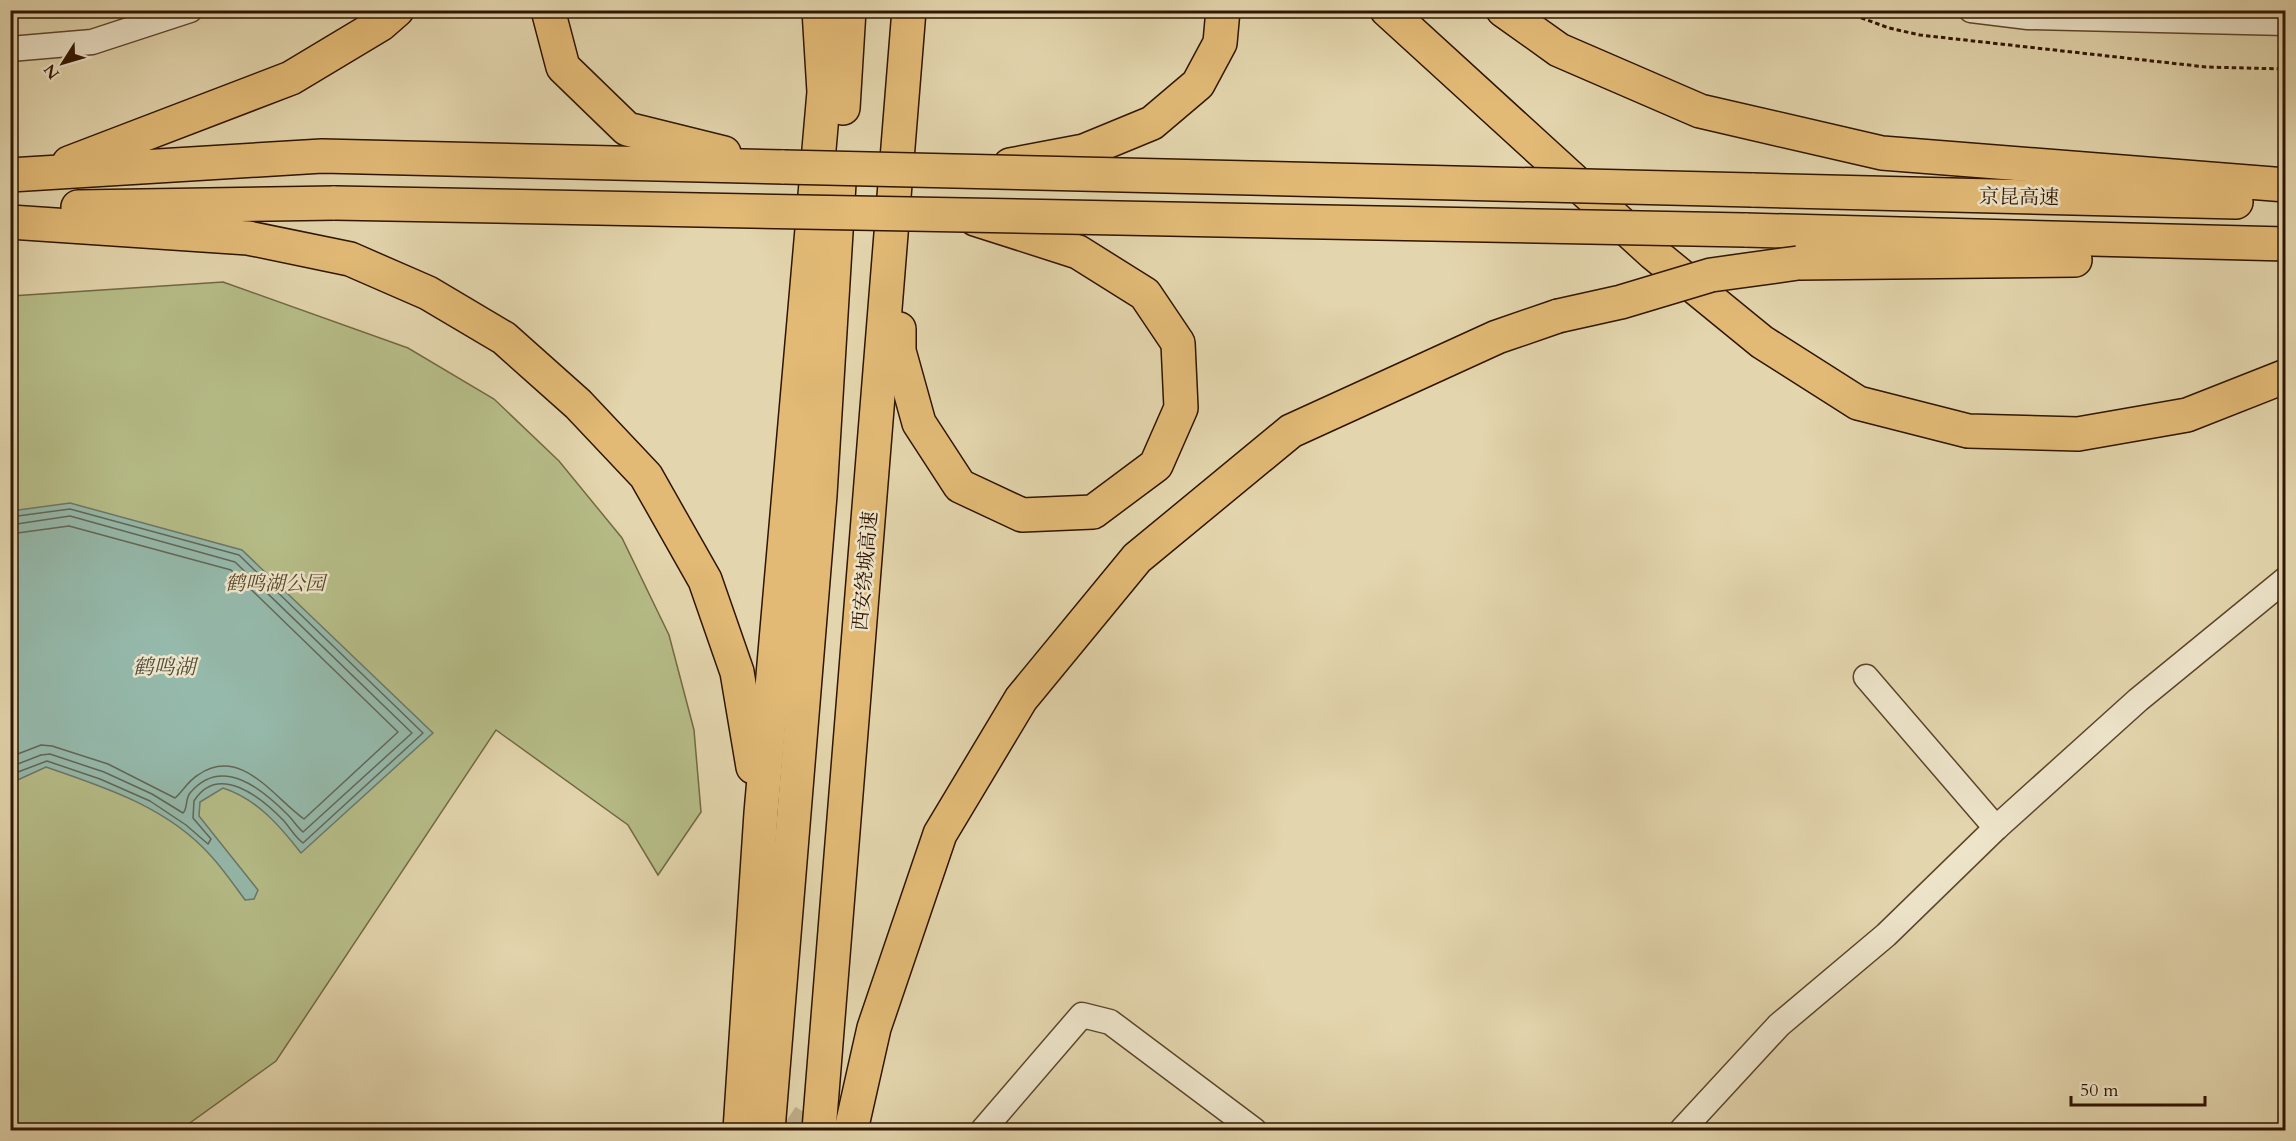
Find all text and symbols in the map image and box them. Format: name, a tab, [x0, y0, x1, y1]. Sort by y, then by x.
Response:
north arrow	[33, 33, 93, 93]
text: N	[39, 59, 65, 84]
street label: 京昆高速	[1979, 183, 2059, 211]
street label: 西安绕城高速	[846, 510, 884, 632]
park label: 鹤鸣湖公园	[225, 570, 328, 597]
water label: 鹤鸣湖	[133, 653, 199, 682]
scale bar	[2071, 1069, 2204, 1107]
text: 50 m	[2080, 1078, 2119, 1103]

